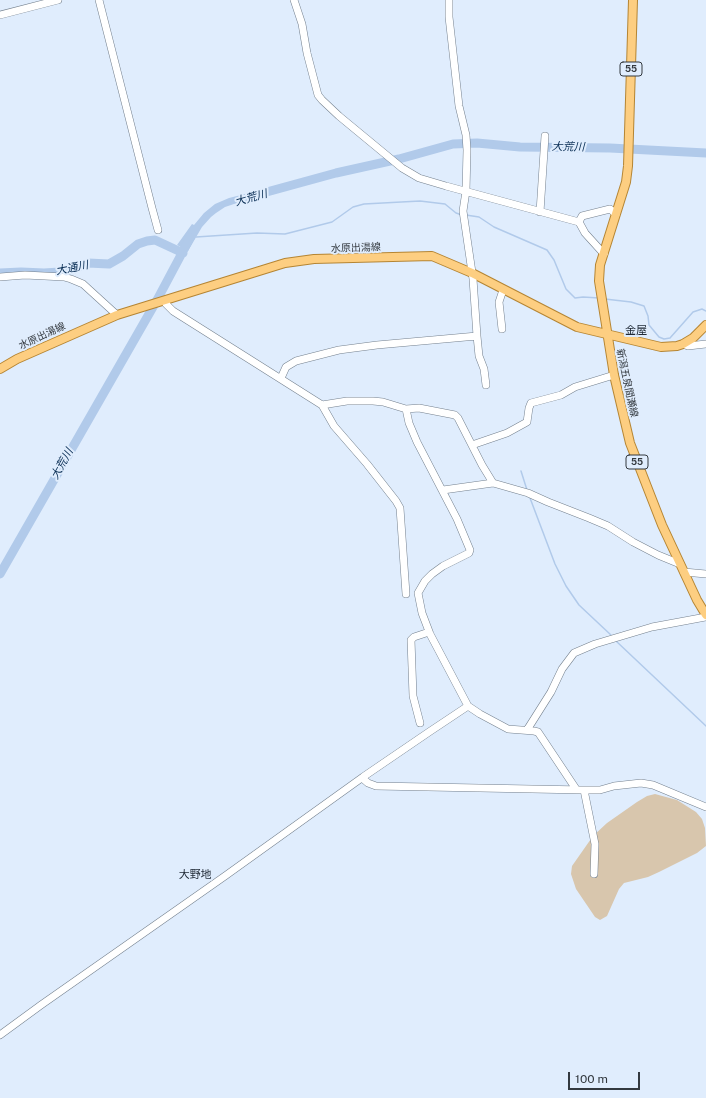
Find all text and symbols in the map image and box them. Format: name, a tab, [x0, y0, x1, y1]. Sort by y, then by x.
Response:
road number: 55	[620, 62, 642, 76]
water label: 大荒川	[551, 140, 585, 154]
water label: 大荒川	[233, 187, 269, 209]
street label: 水原出湯線	[331, 241, 381, 255]
water label: 大通川	[55, 258, 89, 278]
street label: 水原出湯線	[17, 320, 67, 352]
district label: 金屋	[625, 324, 647, 338]
street label: 新潟五泉間瀬線	[614, 348, 640, 418]
water label: 大荒川	[48, 446, 76, 482]
road number: 55	[626, 455, 648, 469]
district label: 大野地	[179, 868, 211, 882]
scale bar	[570, 1064, 642, 1090]
text: 100 m	[575, 1072, 608, 1086]

